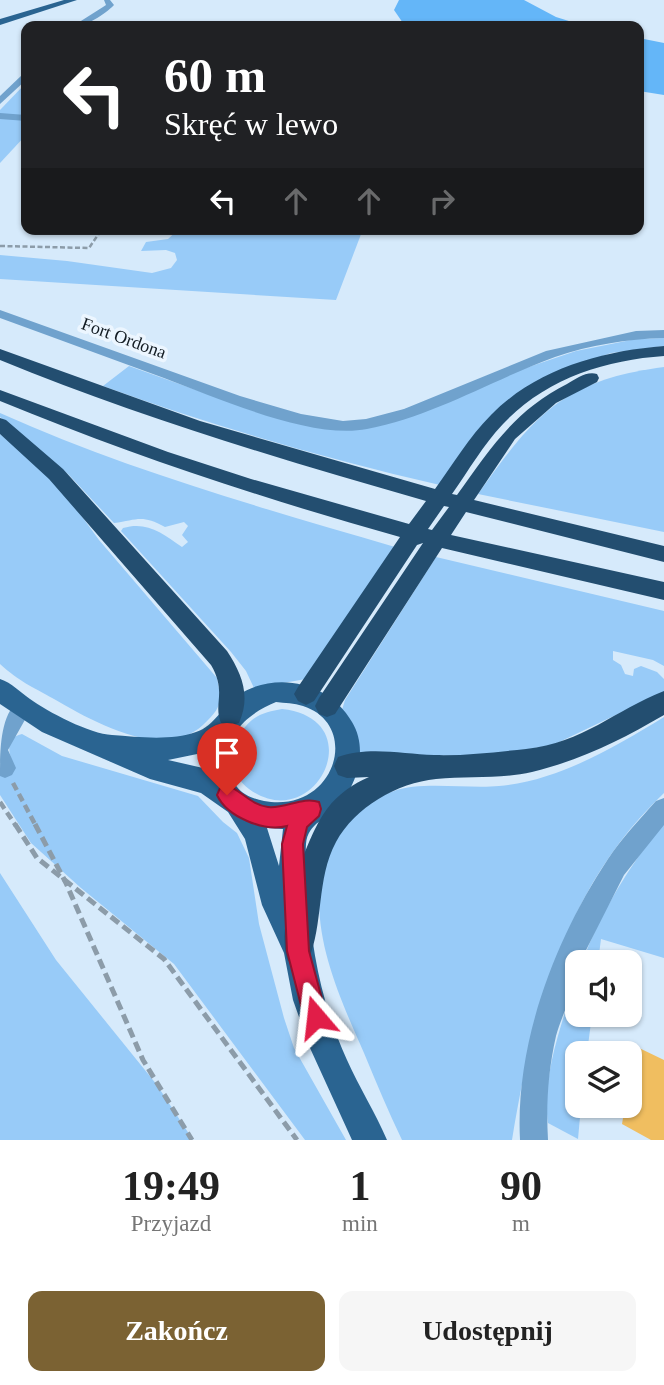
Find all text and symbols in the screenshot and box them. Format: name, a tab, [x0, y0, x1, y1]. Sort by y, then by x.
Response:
text: 60 m	[164, 48, 266, 103]
icon: left	[49, 49, 140, 140]
text: Skręć w lewo	[164, 106, 338, 142]
icon: left	[204, 182, 242, 220]
icon: ahead	[277, 182, 315, 220]
icon: ahead	[350, 182, 388, 220]
icon: right	[423, 182, 461, 220]
street label: Fort Ordona	[79, 313, 169, 363]
pin	[197, 723, 257, 795]
icon: arrive	[208, 734, 246, 772]
map controls	[565, 950, 642, 1118]
button: sound	[565, 950, 642, 1027]
position arrow	[279, 980, 353, 1054]
button: layers	[565, 1041, 642, 1118]
text: 19:49	[122, 1163, 220, 1209]
text: 1	[349, 1163, 370, 1209]
text: 90	[500, 1163, 542, 1209]
text: Przyjazd	[131, 1211, 211, 1236]
text: min	[342, 1211, 378, 1236]
text: m	[512, 1211, 530, 1236]
button: Zakończ	[28, 1291, 325, 1371]
button: Udostępnij	[339, 1291, 636, 1371]

